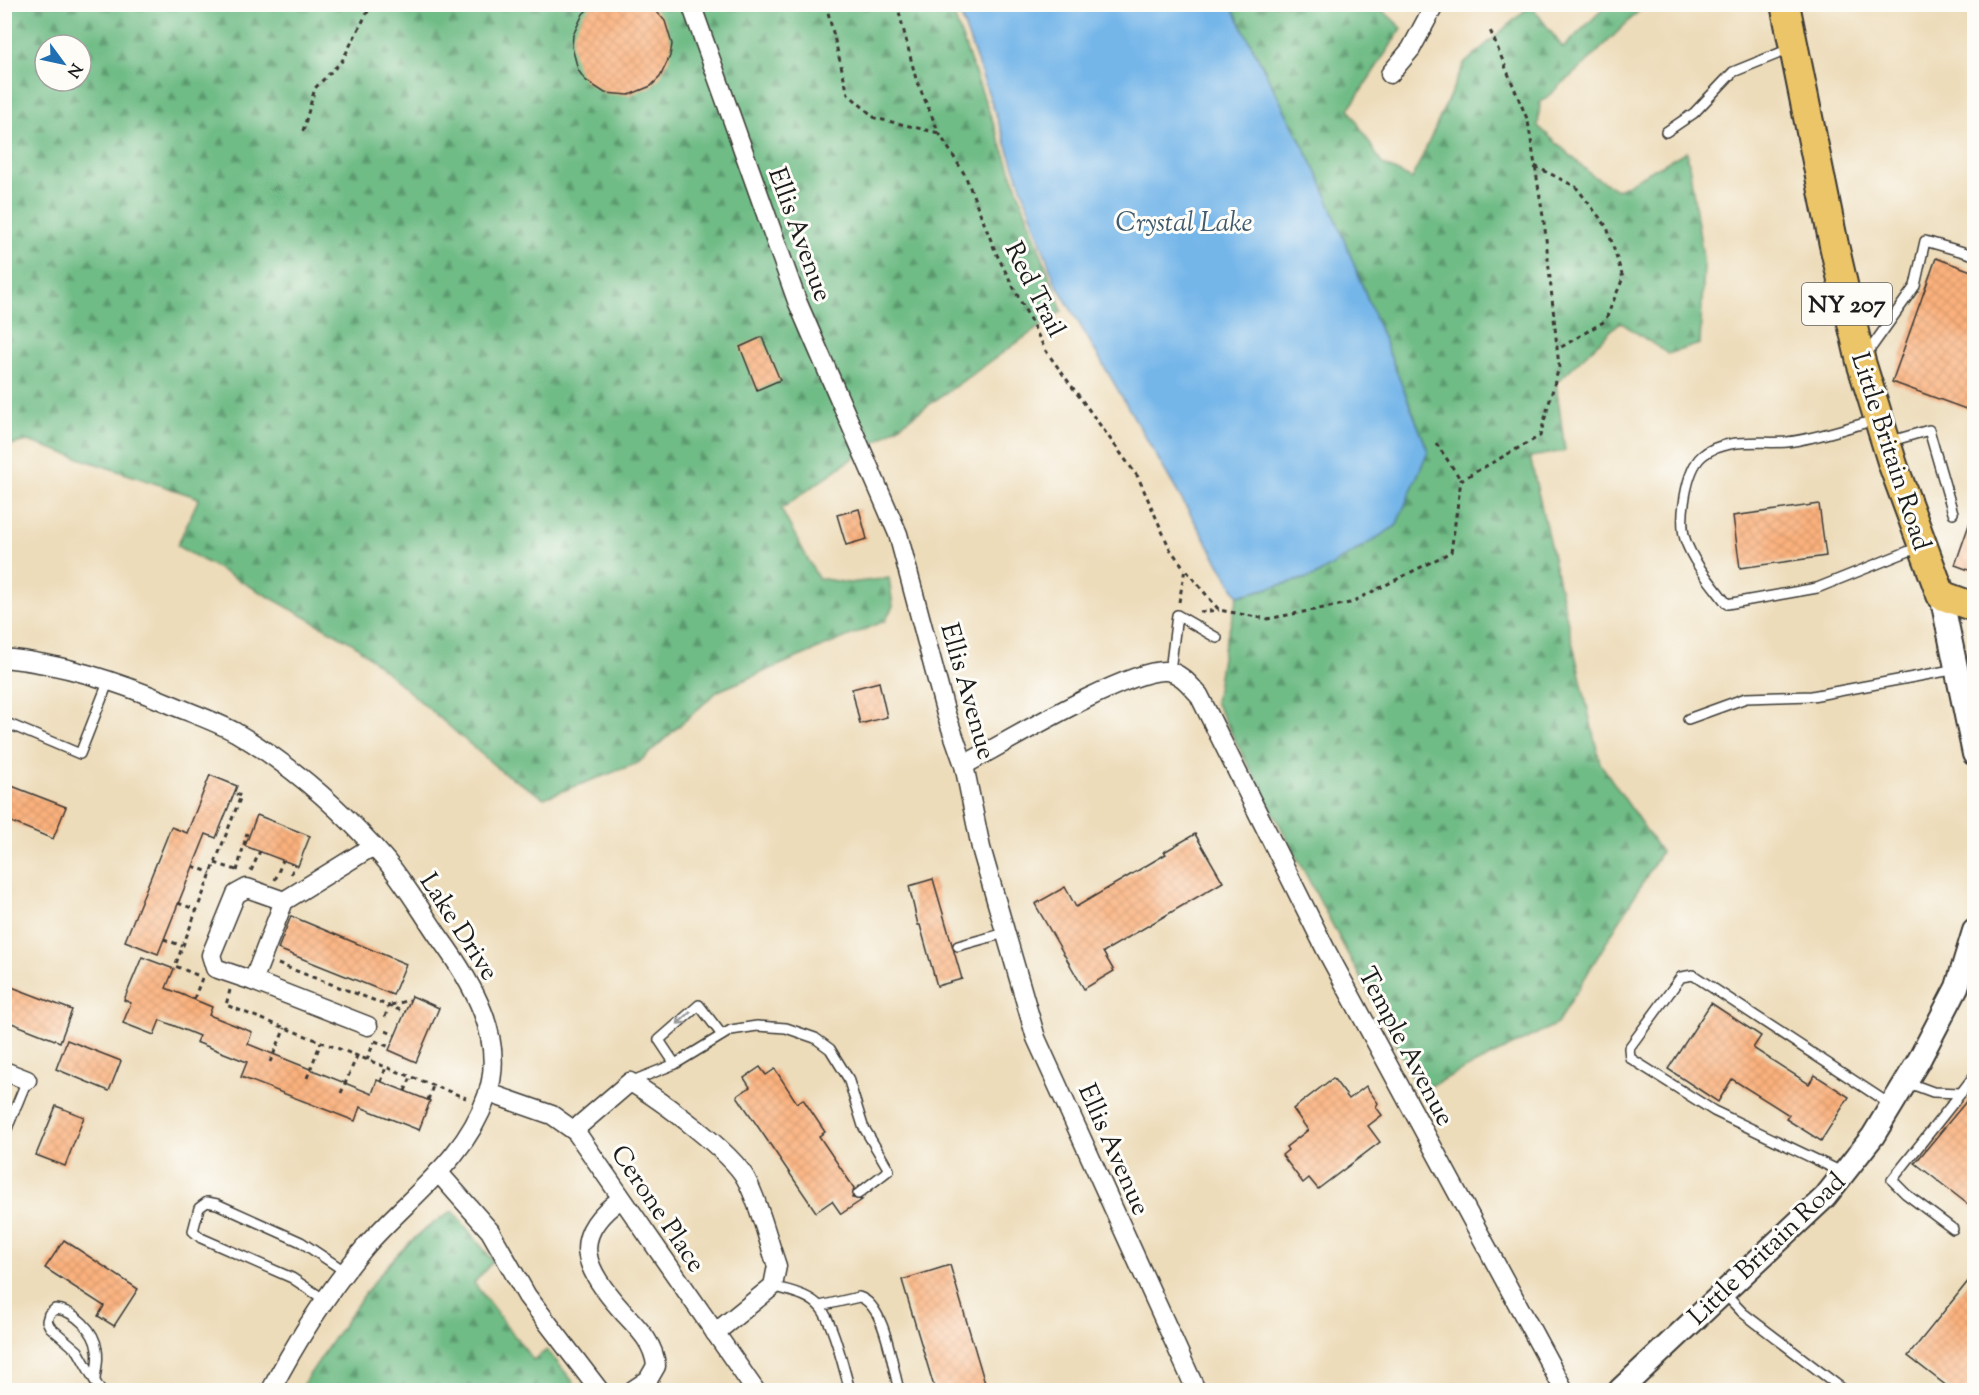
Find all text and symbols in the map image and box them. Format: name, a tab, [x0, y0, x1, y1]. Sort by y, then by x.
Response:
north arrow	[33, 33, 93, 93]
text: N	[60, 58, 87, 82]
street label: Ellis Avenue	[757, 163, 840, 307]
water label: Crystal Lake	[1116, 205, 1253, 244]
street label: Red Trail	[994, 236, 1074, 344]
road number: NY 207	[1802, 283, 1892, 325]
street label: Little Britain Road	[1840, 348, 1939, 556]
street label: Ellis Avenue	[929, 619, 1004, 764]
street label: Lake Drive	[409, 866, 507, 988]
street label: Temple Avenue	[1347, 961, 1462, 1133]
one-way arrow	[677, 1011, 692, 1025]
street label: Ellis Avenue	[1067, 1078, 1158, 1222]
street label: Cerone Place	[601, 1138, 713, 1280]
street label: Little Britain Road	[1681, 1165, 1855, 1335]

